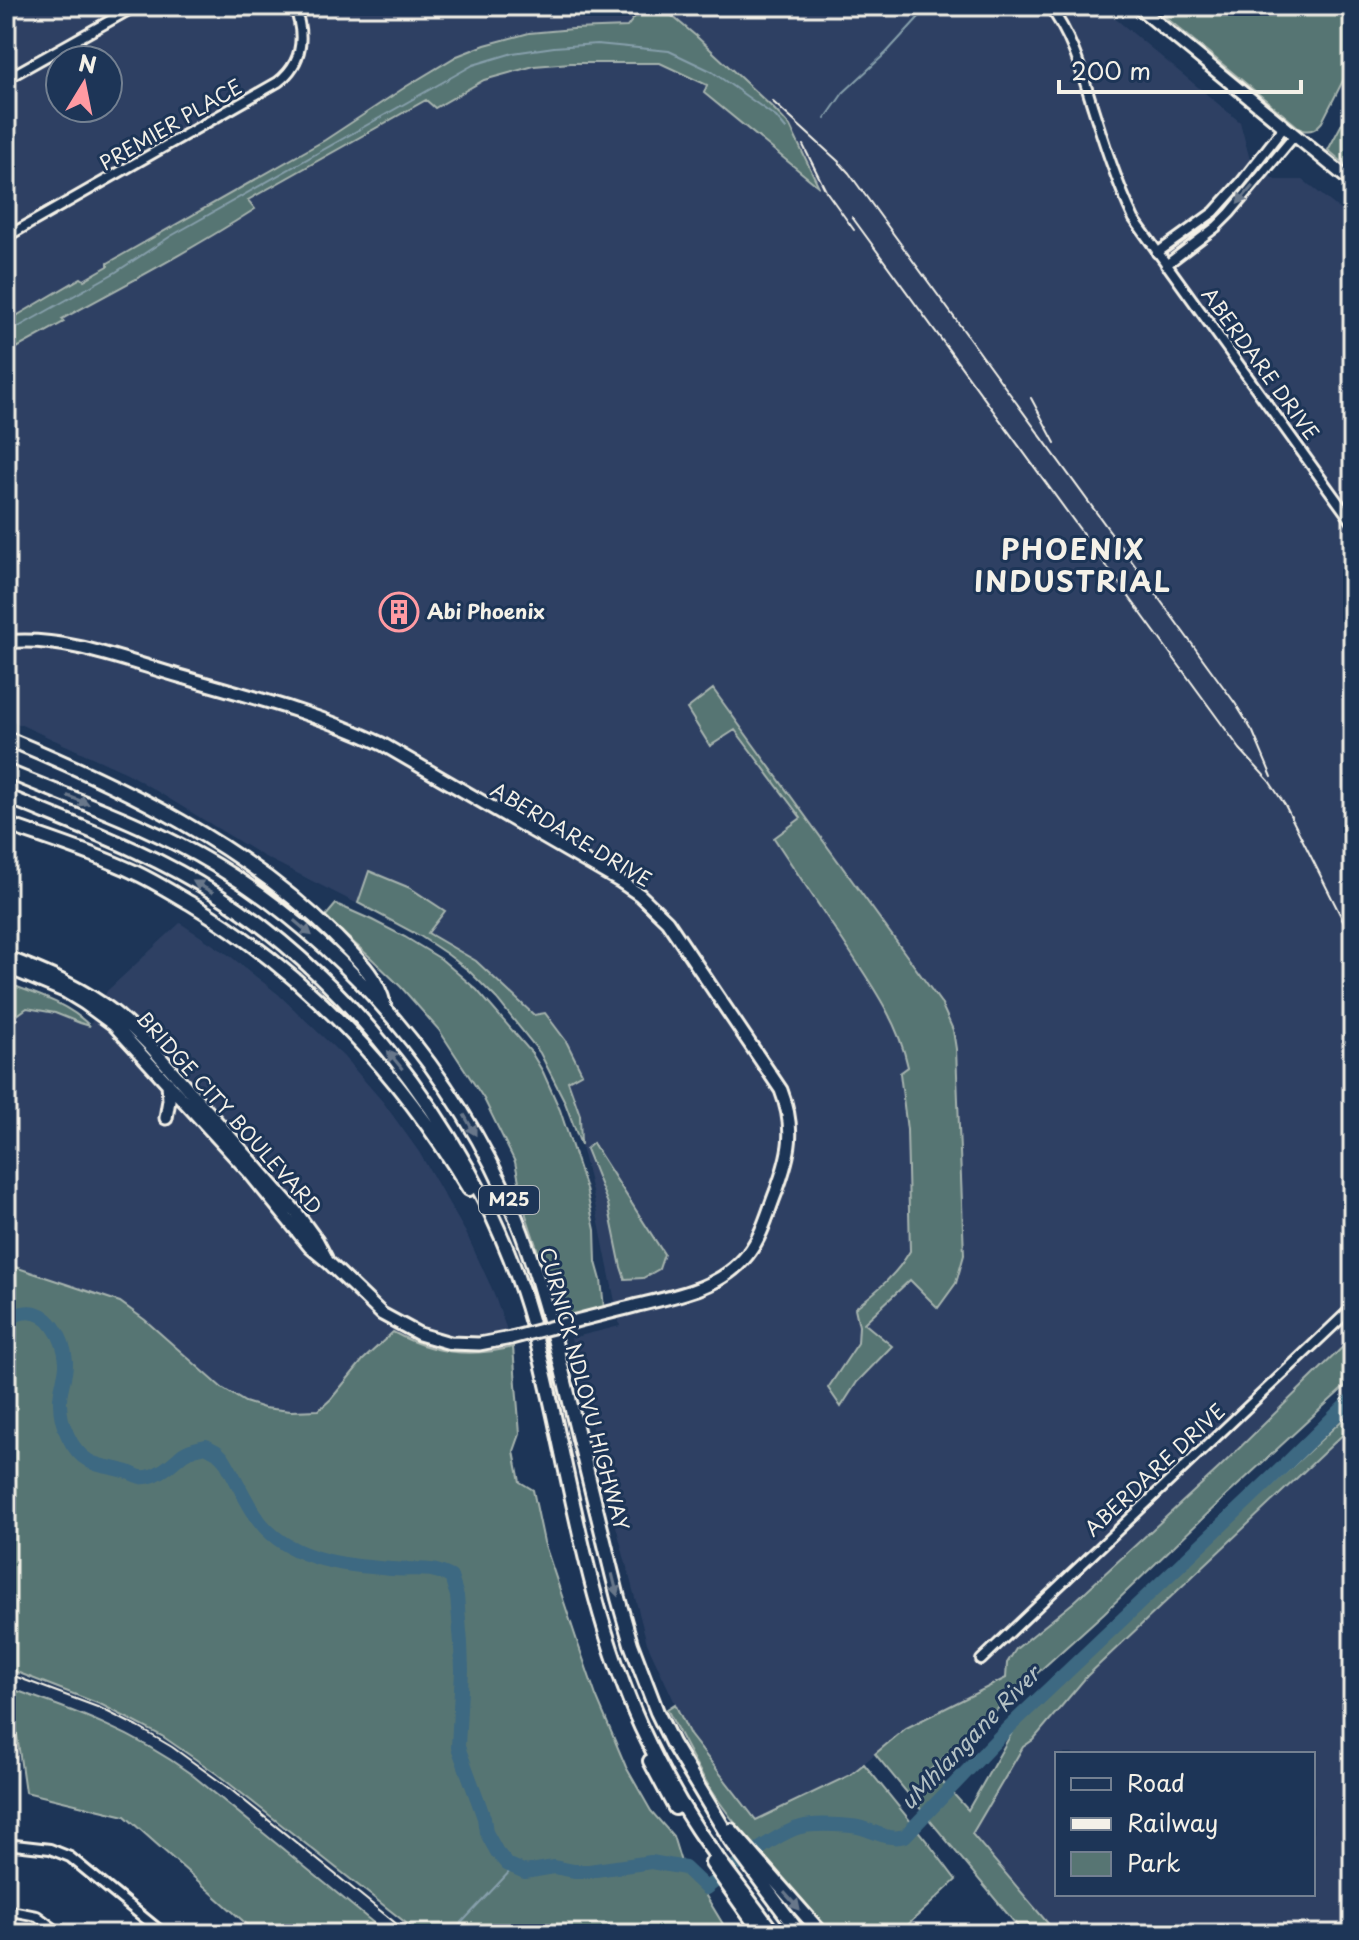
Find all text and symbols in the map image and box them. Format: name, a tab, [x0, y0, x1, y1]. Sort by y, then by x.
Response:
north arrow	[44, 44, 124, 124]
scale bar	[1059, 44, 1301, 94]
text: N	[76, 45, 99, 81]
text: 200 m	[1071, 52, 1151, 88]
street label: PREMIER PLACE	[94, 71, 247, 177]
one-way arrow	[1237, 185, 1254, 205]
street label: ABERDARE DRIVE	[1195, 281, 1327, 446]
district label: PHOENIX INDUSTRIAL	[974, 527, 1172, 602]
building icon: Abi Phoenix	[378, 591, 420, 633]
place label: Abi Phoenix	[427, 596, 545, 626]
street label: ABERDARE DRIVE	[485, 774, 658, 894]
one-way arrow	[66, 794, 90, 807]
one-way arrow	[192, 880, 215, 894]
one-way arrow	[293, 919, 313, 936]
street label: BRIDGE CITY BOULEVARD	[130, 1004, 329, 1221]
one-way arrow	[387, 1050, 404, 1070]
one-way arrow	[463, 1114, 477, 1137]
road number: M25	[479, 1186, 539, 1214]
street label: CURNICK NDLOVU HIGHWAY	[533, 1244, 637, 1534]
street label: ABERDARE DRIVE	[1077, 1396, 1231, 1543]
one-way arrow	[609, 1573, 621, 1598]
water label: uMhlangane River	[891, 1655, 1049, 1816]
legend	[1055, 1752, 1315, 1896]
text: Road	[1127, 1764, 1185, 1800]
text: Railway	[1127, 1804, 1218, 1840]
text: Park	[1127, 1844, 1181, 1880]
one-way arrow	[783, 1891, 801, 1910]

